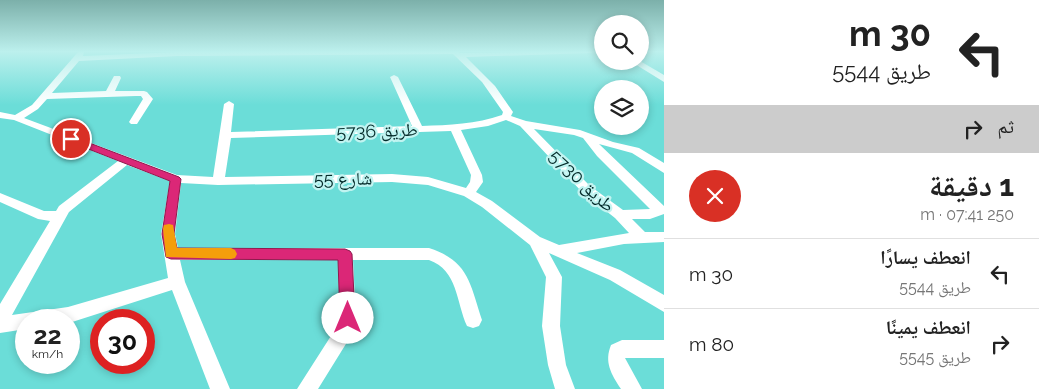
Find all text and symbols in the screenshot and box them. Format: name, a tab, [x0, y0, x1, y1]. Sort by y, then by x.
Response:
text: 30 m	[849, 13, 931, 54]
map controls	[594, 15, 649, 135]
button: search	[594, 15, 649, 70]
icon: left	[949, 20, 1014, 85]
text: طريق 5544	[832, 58, 931, 84]
button: layers	[594, 80, 649, 135]
icon: right	[959, 115, 987, 143]
text: ثم	[997, 115, 1014, 137]
pin	[50, 118, 92, 160]
street label: طريق 5736	[336, 119, 418, 143]
icon: arrive	[57, 125, 85, 153]
street label: طريق 5730	[545, 145, 619, 217]
street label: شارع 55	[314, 167, 372, 191]
text: 1 دقيقة	[929, 168, 1014, 203]
button: close	[689, 170, 741, 222]
text: 250 m · 07:41	[920, 205, 1014, 224]
text: انعطف يسارًا	[880, 246, 971, 268]
icon: left	[986, 260, 1014, 288]
text: 30 m	[689, 263, 733, 285]
text: طريق 5544	[899, 278, 971, 297]
position arrow	[321, 291, 373, 343]
speed limit sign: 30	[90, 309, 155, 374]
text: انعطف يمينًا	[886, 316, 971, 338]
text: 22	[33, 320, 62, 350]
icon: right	[986, 330, 1014, 358]
text: 80 m	[689, 333, 734, 355]
text: km/h	[32, 347, 63, 361]
text: طريق 5545	[899, 348, 971, 367]

